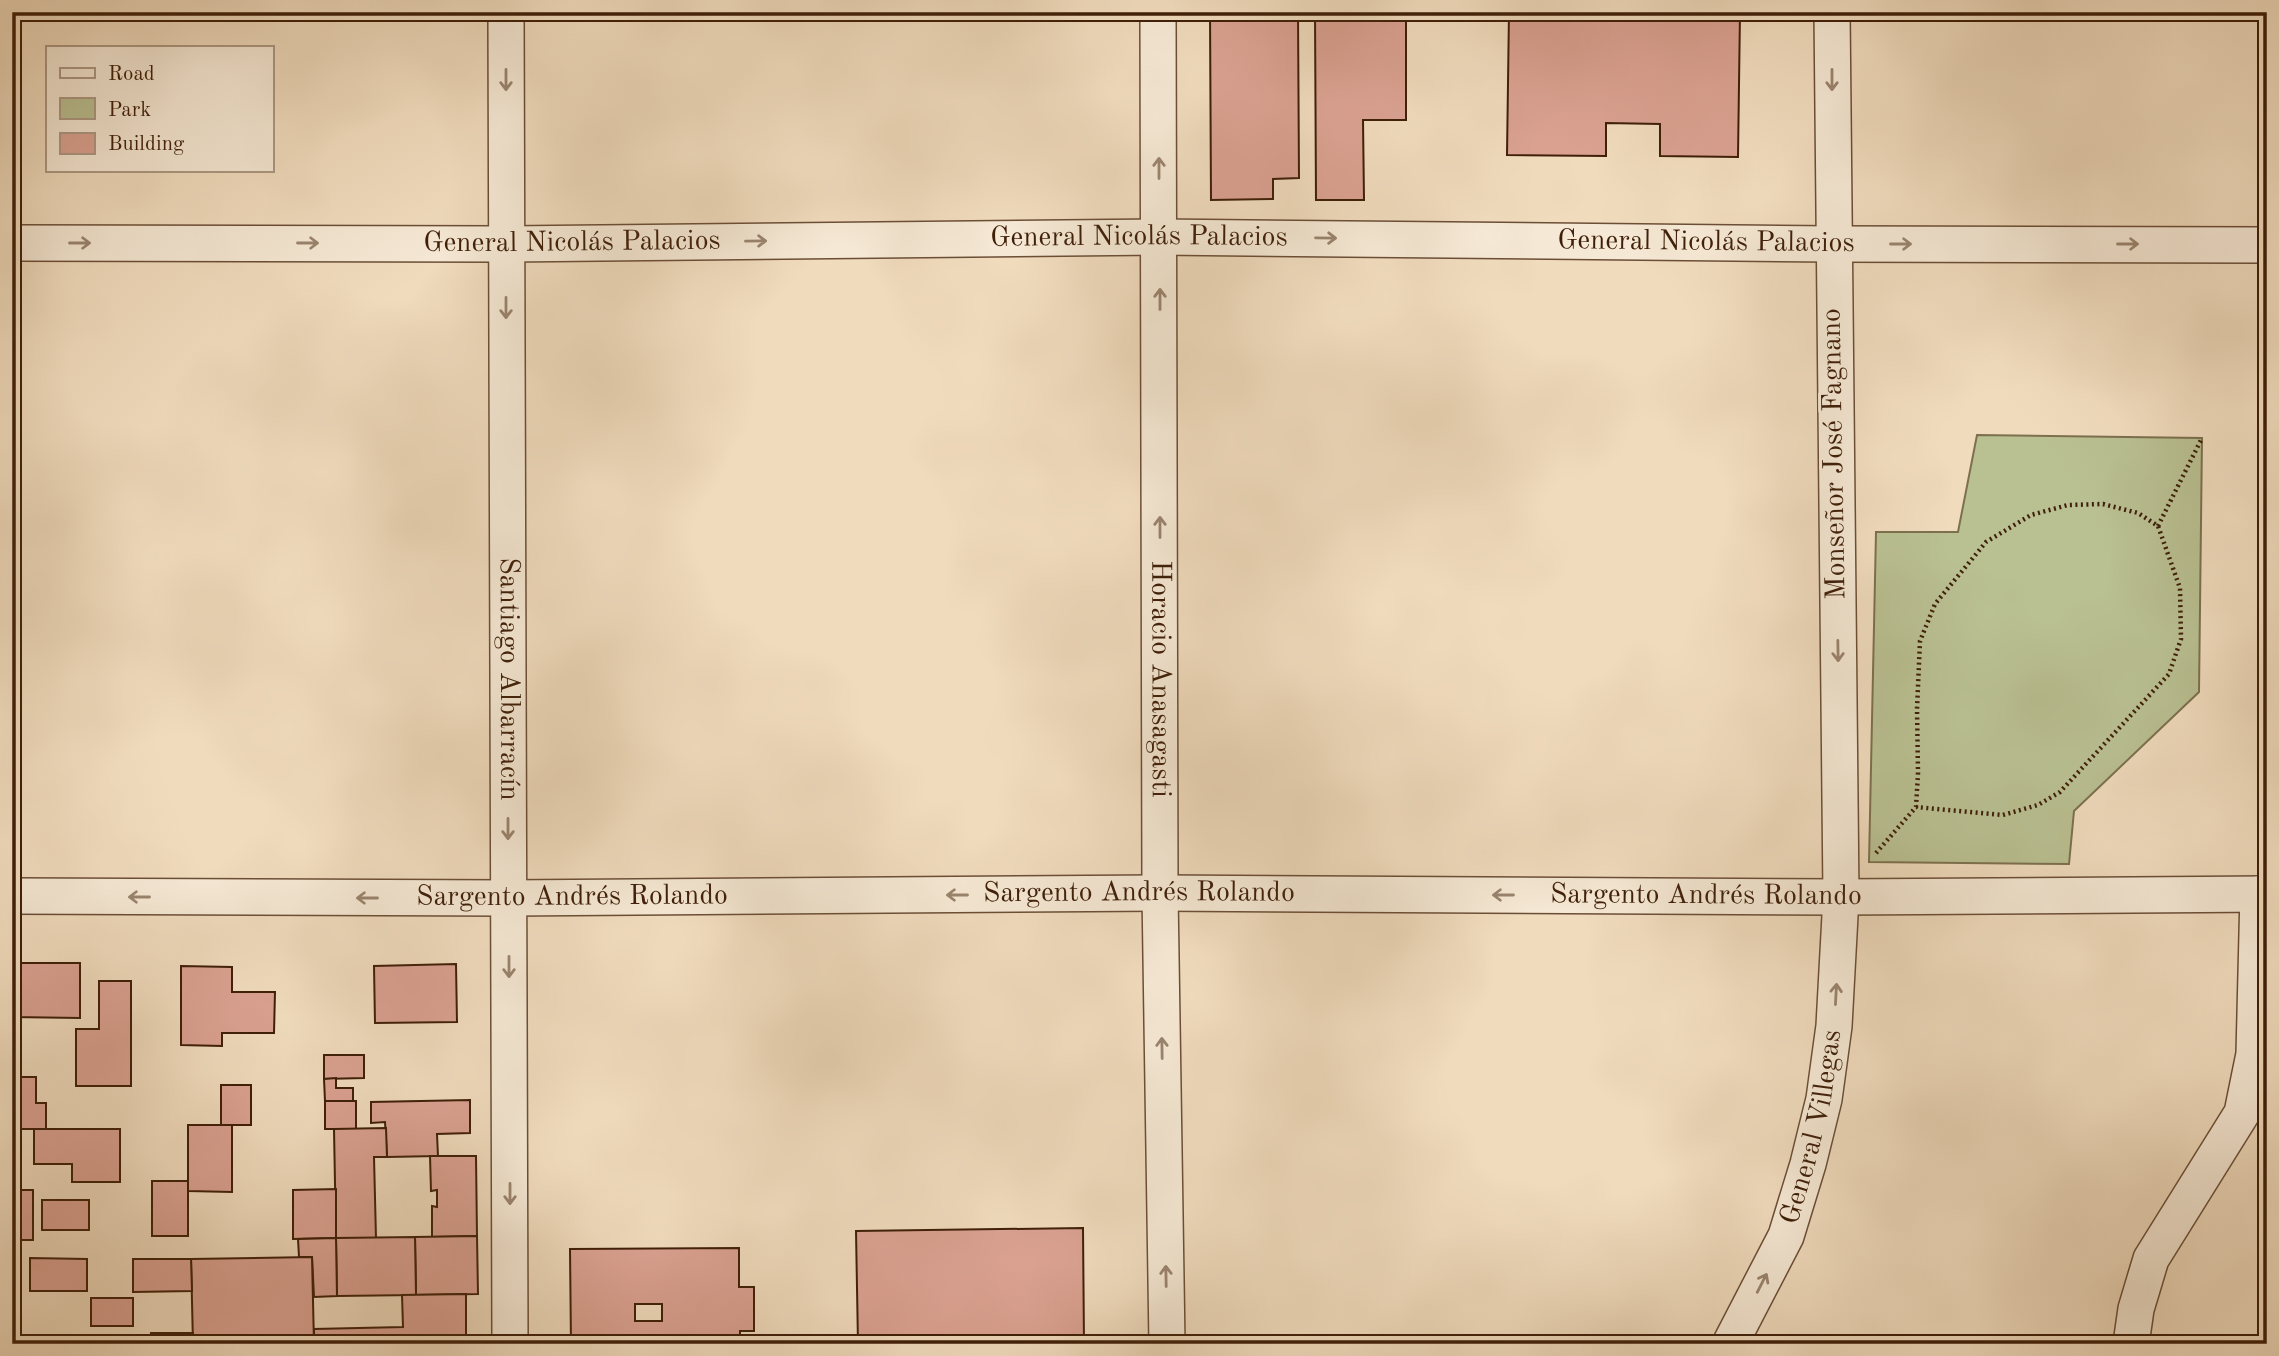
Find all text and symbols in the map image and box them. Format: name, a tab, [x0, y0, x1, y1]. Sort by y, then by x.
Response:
legend	[46, 46, 273, 172]
text: Road	[108, 64, 155, 85]
one-way arrow	[499, 69, 513, 92]
one-way arrow	[1825, 69, 1839, 92]
text: Park	[108, 100, 151, 121]
text: Building	[108, 134, 185, 155]
one-way arrow	[1152, 157, 1166, 180]
street label: General Nicolás Palacios	[990, 223, 1288, 253]
street label: General Nicolás Palacios	[1557, 227, 1855, 258]
street label: General Nicolás Palacios	[423, 228, 721, 258]
one-way arrow	[1315, 231, 1338, 245]
one-way arrow	[744, 234, 767, 248]
one-way arrow	[69, 236, 92, 250]
one-way arrow	[296, 236, 319, 250]
one-way arrow	[1889, 237, 1912, 251]
one-way arrow	[2116, 237, 2139, 251]
one-way arrow	[1153, 288, 1167, 311]
one-way arrow	[499, 296, 513, 319]
street label: Monseñor José Fagnano	[1818, 308, 1852, 600]
one-way arrow	[1153, 515, 1167, 538]
street label: Santiago Albarracín	[494, 557, 522, 801]
street label: Horacio Anasagasti	[1145, 560, 1174, 798]
one-way arrow	[1831, 639, 1844, 662]
one-way arrow	[502, 818, 515, 841]
street label: Sargento Andrés Rolando	[983, 879, 1295, 908]
street label: Sargento Andrés Rolando	[1550, 881, 1862, 911]
street label: Sargento Andrés Rolando	[416, 882, 728, 912]
one-way arrow	[946, 888, 969, 902]
one-way arrow	[1492, 888, 1515, 902]
one-way arrow	[128, 890, 151, 904]
one-way arrow	[356, 891, 379, 905]
one-way arrow	[502, 955, 516, 978]
one-way arrow	[1830, 983, 1843, 1006]
street label: General Villegas	[1776, 1028, 1847, 1228]
one-way arrow	[1155, 1037, 1169, 1060]
one-way arrow	[503, 1182, 517, 1205]
one-way arrow	[1159, 1264, 1172, 1287]
one-way arrow	[1755, 1273, 1769, 1294]

